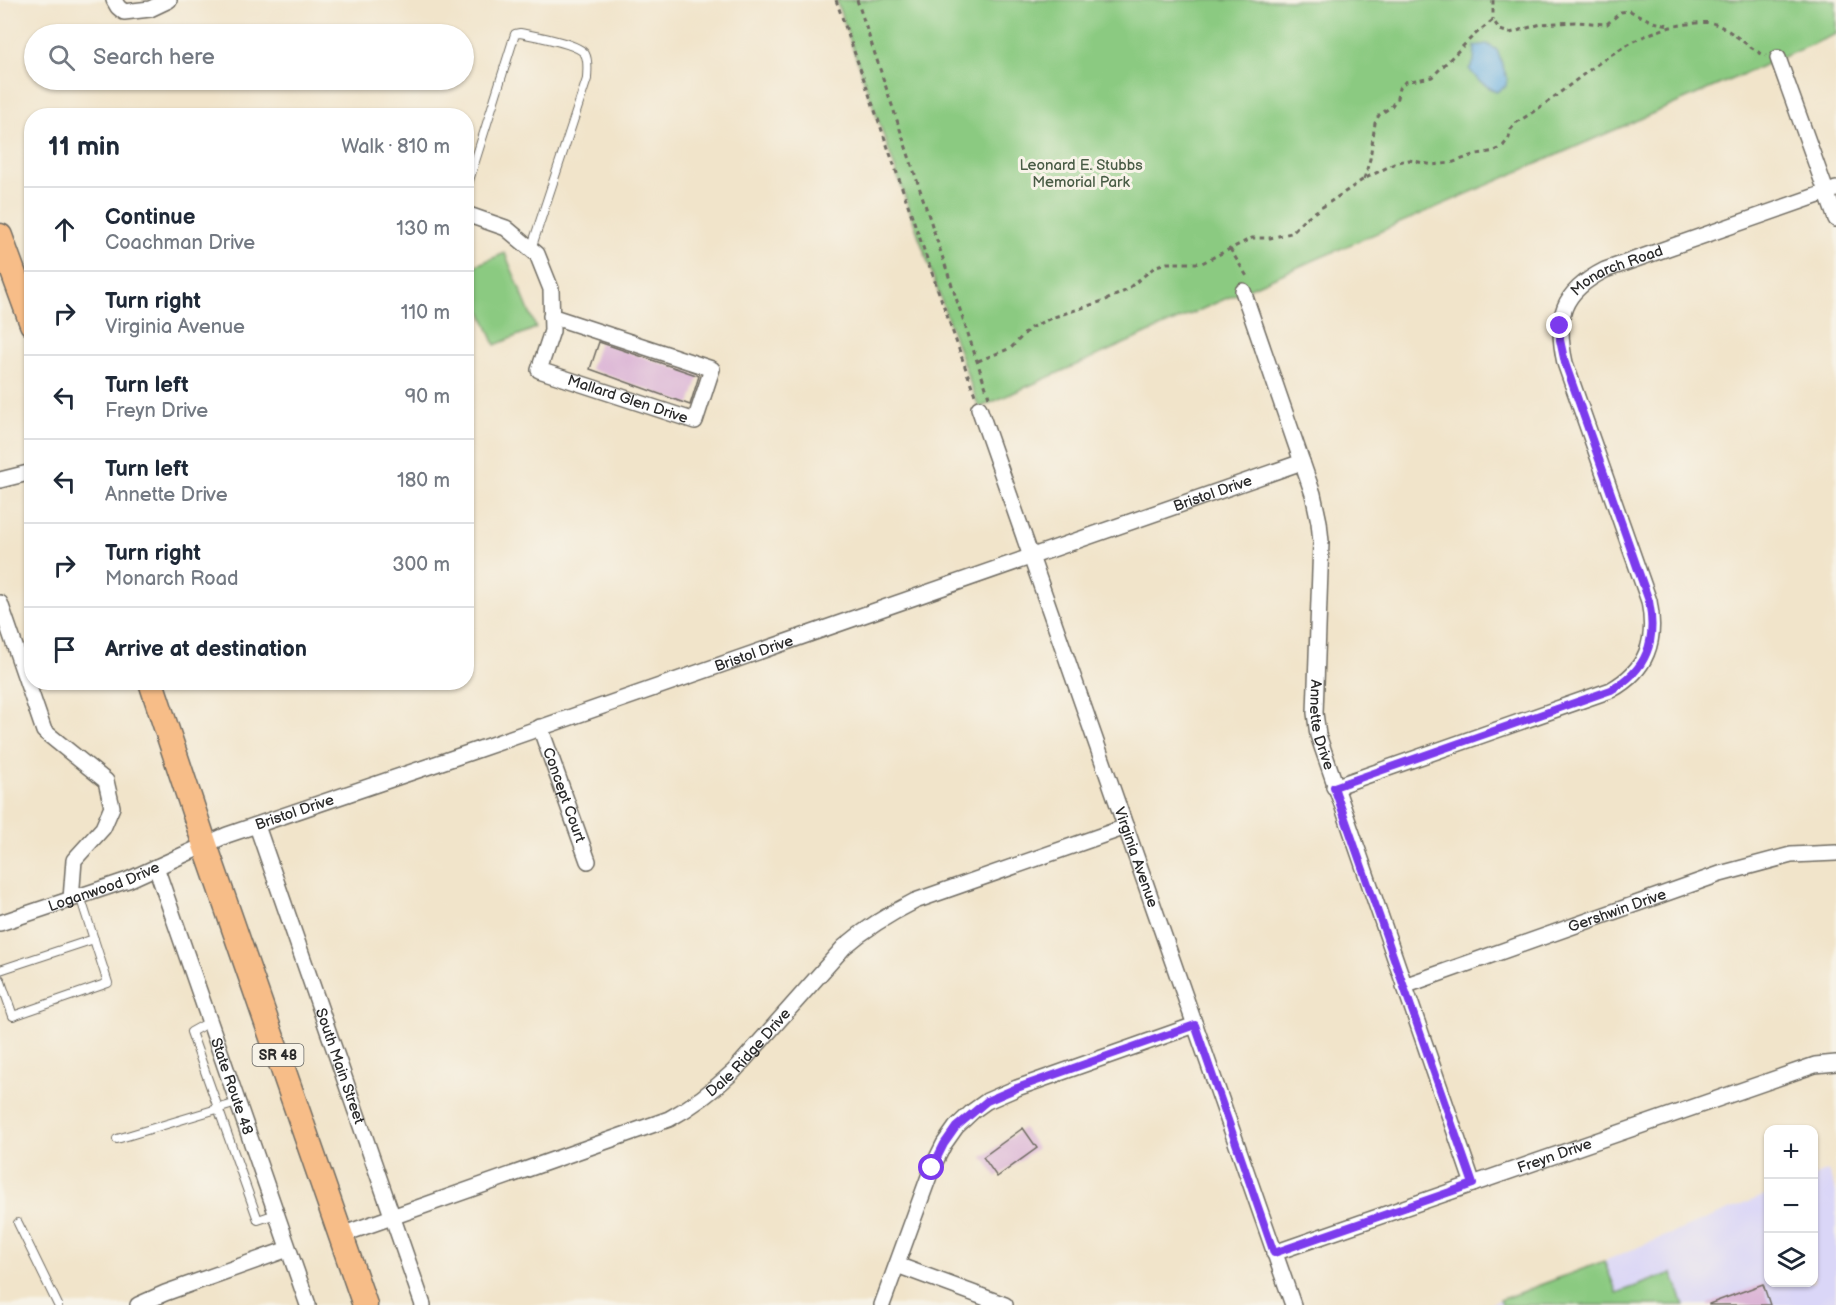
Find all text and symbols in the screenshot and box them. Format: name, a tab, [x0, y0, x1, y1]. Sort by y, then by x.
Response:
search box	[24, 24, 474, 90]
icon: search	[45, 41, 78, 74]
text: Search here	[93, 44, 215, 71]
text: 11 min	[48, 132, 120, 163]
text: Walk · 810 m	[341, 135, 450, 159]
park label: Leonard E. Stubbs Memorial Park	[1019, 156, 1143, 192]
text: Continue	[105, 204, 195, 231]
icon: ahead	[48, 213, 81, 246]
text: 130 m	[396, 217, 450, 241]
text: Coachman Drive	[105, 231, 255, 255]
street label: Monarch Road	[1566, 241, 1665, 300]
text: Turn right	[105, 288, 201, 315]
icon: right	[48, 297, 81, 330]
text: 110 m	[401, 301, 450, 325]
route end	[1546, 312, 1572, 338]
text: Virginia Avenue	[105, 315, 245, 339]
street label: Mallard Glen Drive	[565, 370, 690, 428]
text: Turn left	[105, 372, 189, 399]
icon: left	[48, 381, 81, 414]
text: 90 m	[405, 385, 450, 409]
text: Freyn Drive	[105, 399, 208, 423]
text: Turn left	[105, 456, 189, 483]
icon: left	[48, 465, 81, 498]
text: 180 m	[397, 469, 450, 493]
street label: Bristol Drive	[1171, 471, 1255, 516]
text: Annette Drive	[105, 483, 228, 507]
text: Turn right	[105, 540, 201, 567]
icon: right	[48, 549, 81, 582]
text: 300 m	[392, 553, 450, 577]
text: Monarch Road	[105, 567, 239, 591]
street label: Bristol Drive	[712, 631, 796, 676]
icon: arrive	[48, 633, 81, 666]
text: Arrive at destination	[105, 636, 307, 663]
street label: Annette Drive	[1305, 679, 1339, 772]
street label: Concept Court	[539, 745, 590, 845]
street label: Bristol Drive	[253, 790, 336, 834]
street label: Virginia Avenue	[1110, 805, 1163, 910]
street label: Loganwood Drive	[46, 857, 163, 916]
street label: Gershwin Drive	[1565, 884, 1669, 937]
street label: Dale Ridge Drive	[702, 1004, 795, 1101]
street label: South Main Street	[311, 1006, 369, 1127]
street label: State Route 48	[206, 1035, 258, 1137]
road number: SR 48	[252, 1044, 304, 1066]
map controls	[1764, 1125, 1818, 1287]
button: +	[1764, 1125, 1818, 1179]
street label: Freyn Drive	[1515, 1134, 1594, 1177]
route start	[918, 1154, 944, 1180]
button: −	[1764, 1179, 1818, 1233]
button: layers	[1764, 1233, 1818, 1287]

